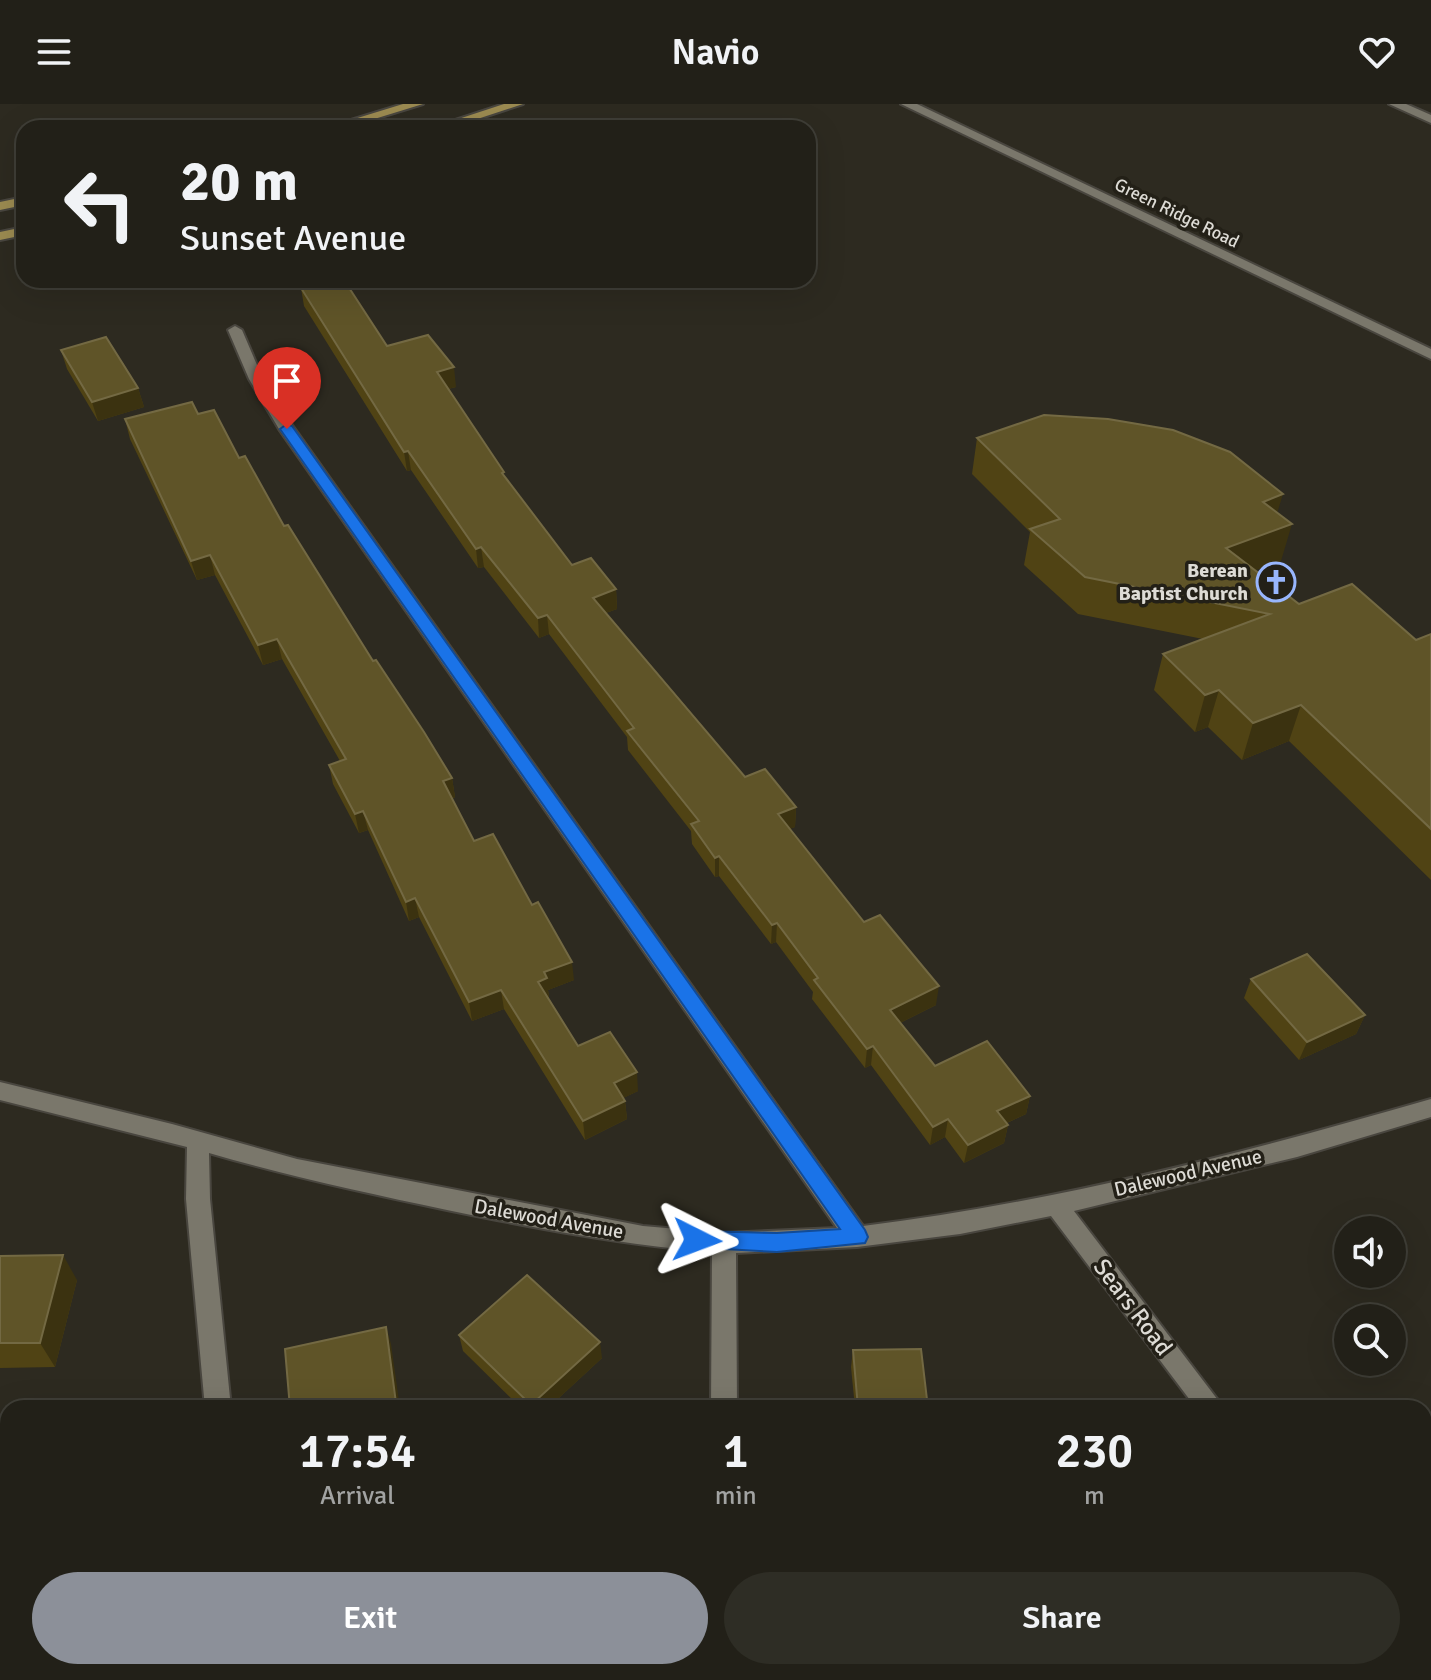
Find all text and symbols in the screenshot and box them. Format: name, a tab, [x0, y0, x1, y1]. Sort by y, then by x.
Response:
icon: menu	[32, 30, 76, 74]
text: Navio	[672, 30, 759, 75]
icon: heart	[1355, 30, 1399, 74]
text: 20 m	[180, 147, 298, 216]
icon: left	[48, 152, 152, 256]
street label: Green Ridge Road	[1111, 173, 1243, 253]
text: Sunset Avenue	[180, 216, 406, 261]
pin	[253, 347, 321, 429]
icon: arrive	[265, 359, 309, 403]
place label: Berean Baptist Church	[1118, 558, 1248, 606]
church icon: Berean Baptist Church	[1255, 561, 1297, 603]
street label: Dalewood Avenue	[1112, 1144, 1264, 1202]
street label: Dalewood Avenue	[473, 1194, 625, 1244]
position arrow	[655, 1198, 739, 1282]
map controls	[1334, 1216, 1406, 1376]
button: sound	[1334, 1216, 1406, 1288]
street label: Sears Road	[1087, 1253, 1179, 1361]
button: search	[1334, 1304, 1406, 1376]
text: 17:54	[299, 1422, 416, 1481]
text: 1	[723, 1422, 749, 1481]
text: 230	[1055, 1422, 1133, 1481]
text: Arrival	[320, 1480, 395, 1512]
text: min	[715, 1480, 757, 1512]
text: m	[1084, 1480, 1105, 1512]
button: Exit	[32, 1572, 708, 1664]
button: Share	[724, 1572, 1400, 1664]

